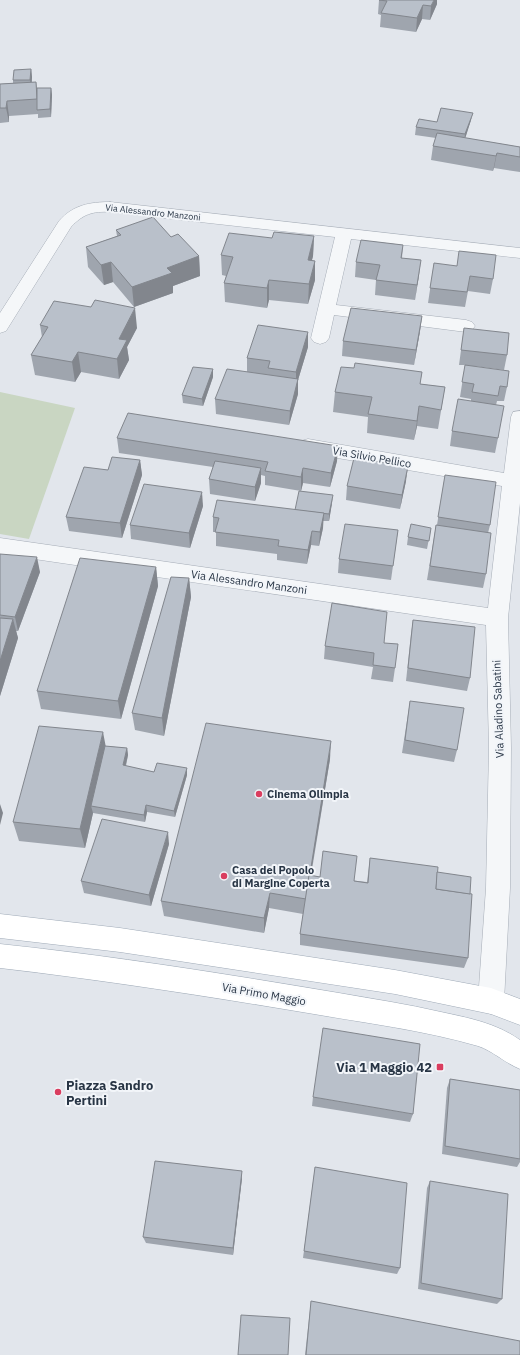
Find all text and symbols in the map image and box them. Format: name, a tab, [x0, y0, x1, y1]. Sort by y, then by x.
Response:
street label: Via Alessandro Manzoni	[105, 202, 201, 222]
street label: Via Silvio Pellico	[332, 443, 412, 471]
street label: Via Alessandro Manzoni	[190, 567, 308, 597]
street label: Via Aladino Sabatini	[489, 660, 507, 758]
place label: Cinema Olimpia	[267, 787, 349, 801]
marker: Cinema Olimpia	[254, 789, 264, 799]
place label: Casa del Popolo di Margine Coperta	[232, 863, 330, 890]
marker: Casa del Popolo di Margine Coperta	[219, 871, 229, 881]
street label: Via Primo Maggio	[221, 980, 307, 1008]
place label: Via 1 Maggio 42	[336, 1059, 432, 1076]
marker: Via 1 Maggio 42	[435, 1062, 445, 1072]
place label: Piazza Sandro Pertini	[66, 1077, 153, 1109]
marker: Piazza Sandro Pertini	[53, 1087, 63, 1097]

